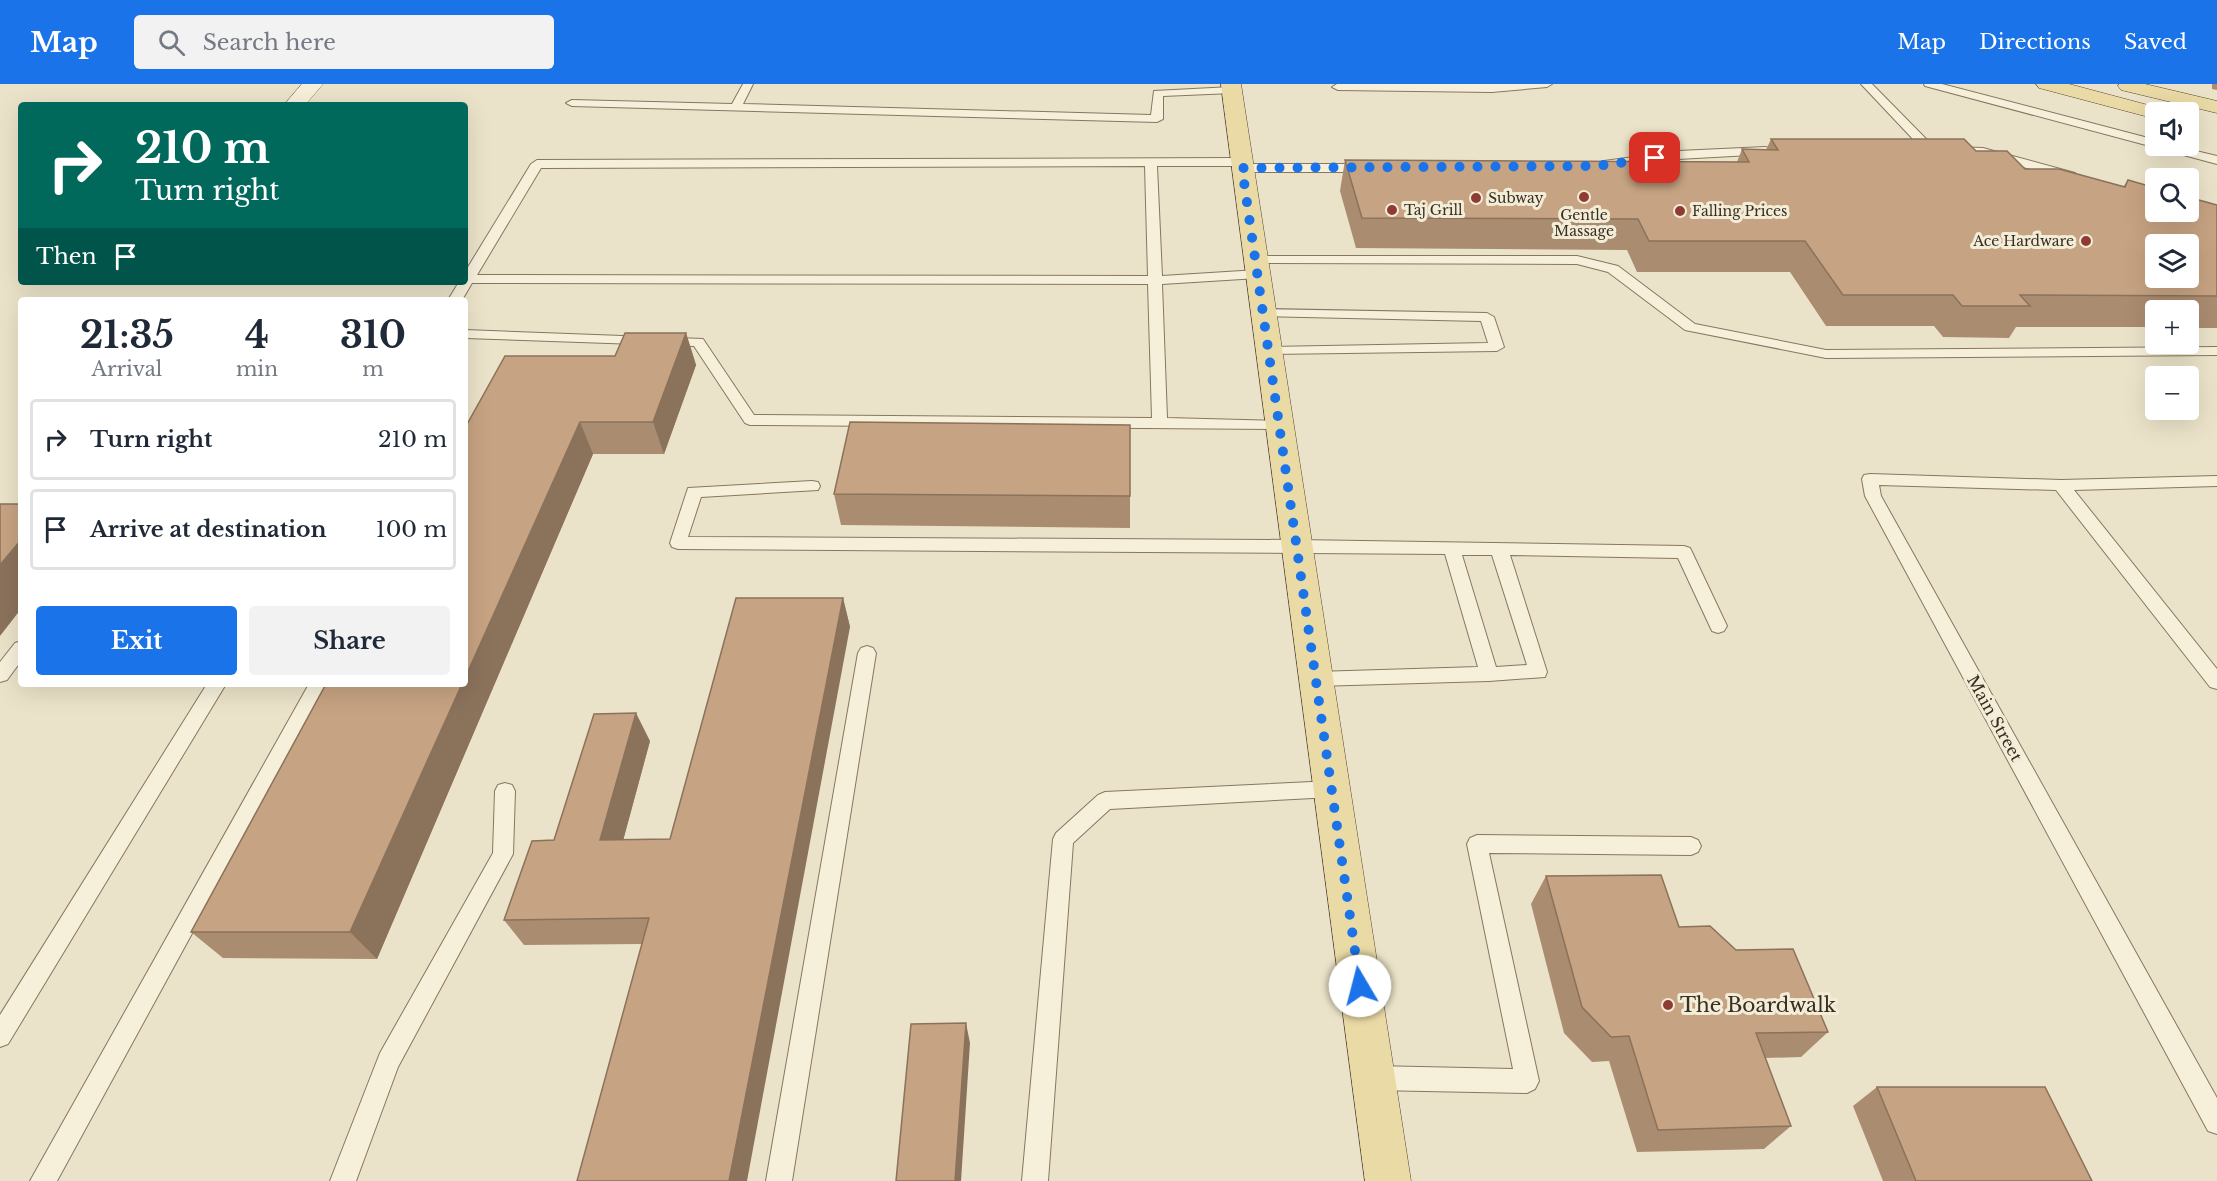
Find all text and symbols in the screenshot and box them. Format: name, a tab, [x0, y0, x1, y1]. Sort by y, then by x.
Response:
search box	[134, 15, 554, 69]
text: Map	[30, 25, 98, 60]
icon: search	[155, 26, 188, 59]
text: Search here	[203, 29, 336, 56]
text: Map	[1897, 29, 1946, 55]
text: Directions	[1979, 29, 2091, 55]
text: Saved	[2124, 29, 2187, 55]
map controls	[2145, 102, 2199, 420]
button: sound	[2145, 102, 2199, 156]
text: 210 m	[135, 122, 270, 174]
icon: right	[36, 126, 114, 204]
pin	[1629, 132, 1680, 183]
icon: arrive	[1638, 141, 1671, 174]
button: search	[2145, 168, 2199, 222]
text: Turn right	[135, 174, 279, 207]
place label: Subway	[1488, 189, 1544, 207]
marker: Gentle Massage	[1577, 190, 1591, 204]
marker: Subway	[1469, 191, 1483, 205]
place label: Taj Grill	[1404, 201, 1463, 219]
place label: Falling Prices	[1692, 202, 1787, 220]
marker: Taj Grill	[1385, 203, 1399, 217]
marker: Falling Prices	[1673, 204, 1687, 218]
place label: Gentle Massage	[1554, 206, 1614, 240]
place label: Ace Hardware	[1972, 232, 2074, 250]
marker: Ace Hardware	[2079, 234, 2093, 248]
button: layers	[2145, 234, 2199, 288]
icon: arrive	[109, 240, 142, 273]
text: Then	[36, 243, 97, 270]
button: +	[2145, 300, 2199, 354]
text: 21:35	[80, 313, 174, 358]
text: 4	[245, 313, 269, 358]
text: 310	[340, 313, 406, 358]
text: Arrival	[92, 357, 162, 381]
text: min	[236, 357, 278, 381]
text: m	[362, 357, 384, 381]
button: −	[2145, 366, 2199, 420]
icon: right	[39, 423, 72, 456]
text: Turn right	[90, 426, 212, 453]
text: 210 m	[378, 426, 447, 453]
icon: arrive	[39, 513, 72, 546]
text: Arrive at destination	[90, 516, 327, 543]
text: 100 m	[376, 516, 447, 543]
button: Exit	[36, 606, 237, 675]
button: Share	[249, 606, 450, 675]
street label: Main Street	[1963, 671, 2027, 765]
position arrow	[1328, 954, 1392, 1018]
place label: The Boardwalk	[1680, 993, 1837, 1017]
marker: The Boardwalk	[1661, 998, 1675, 1012]

